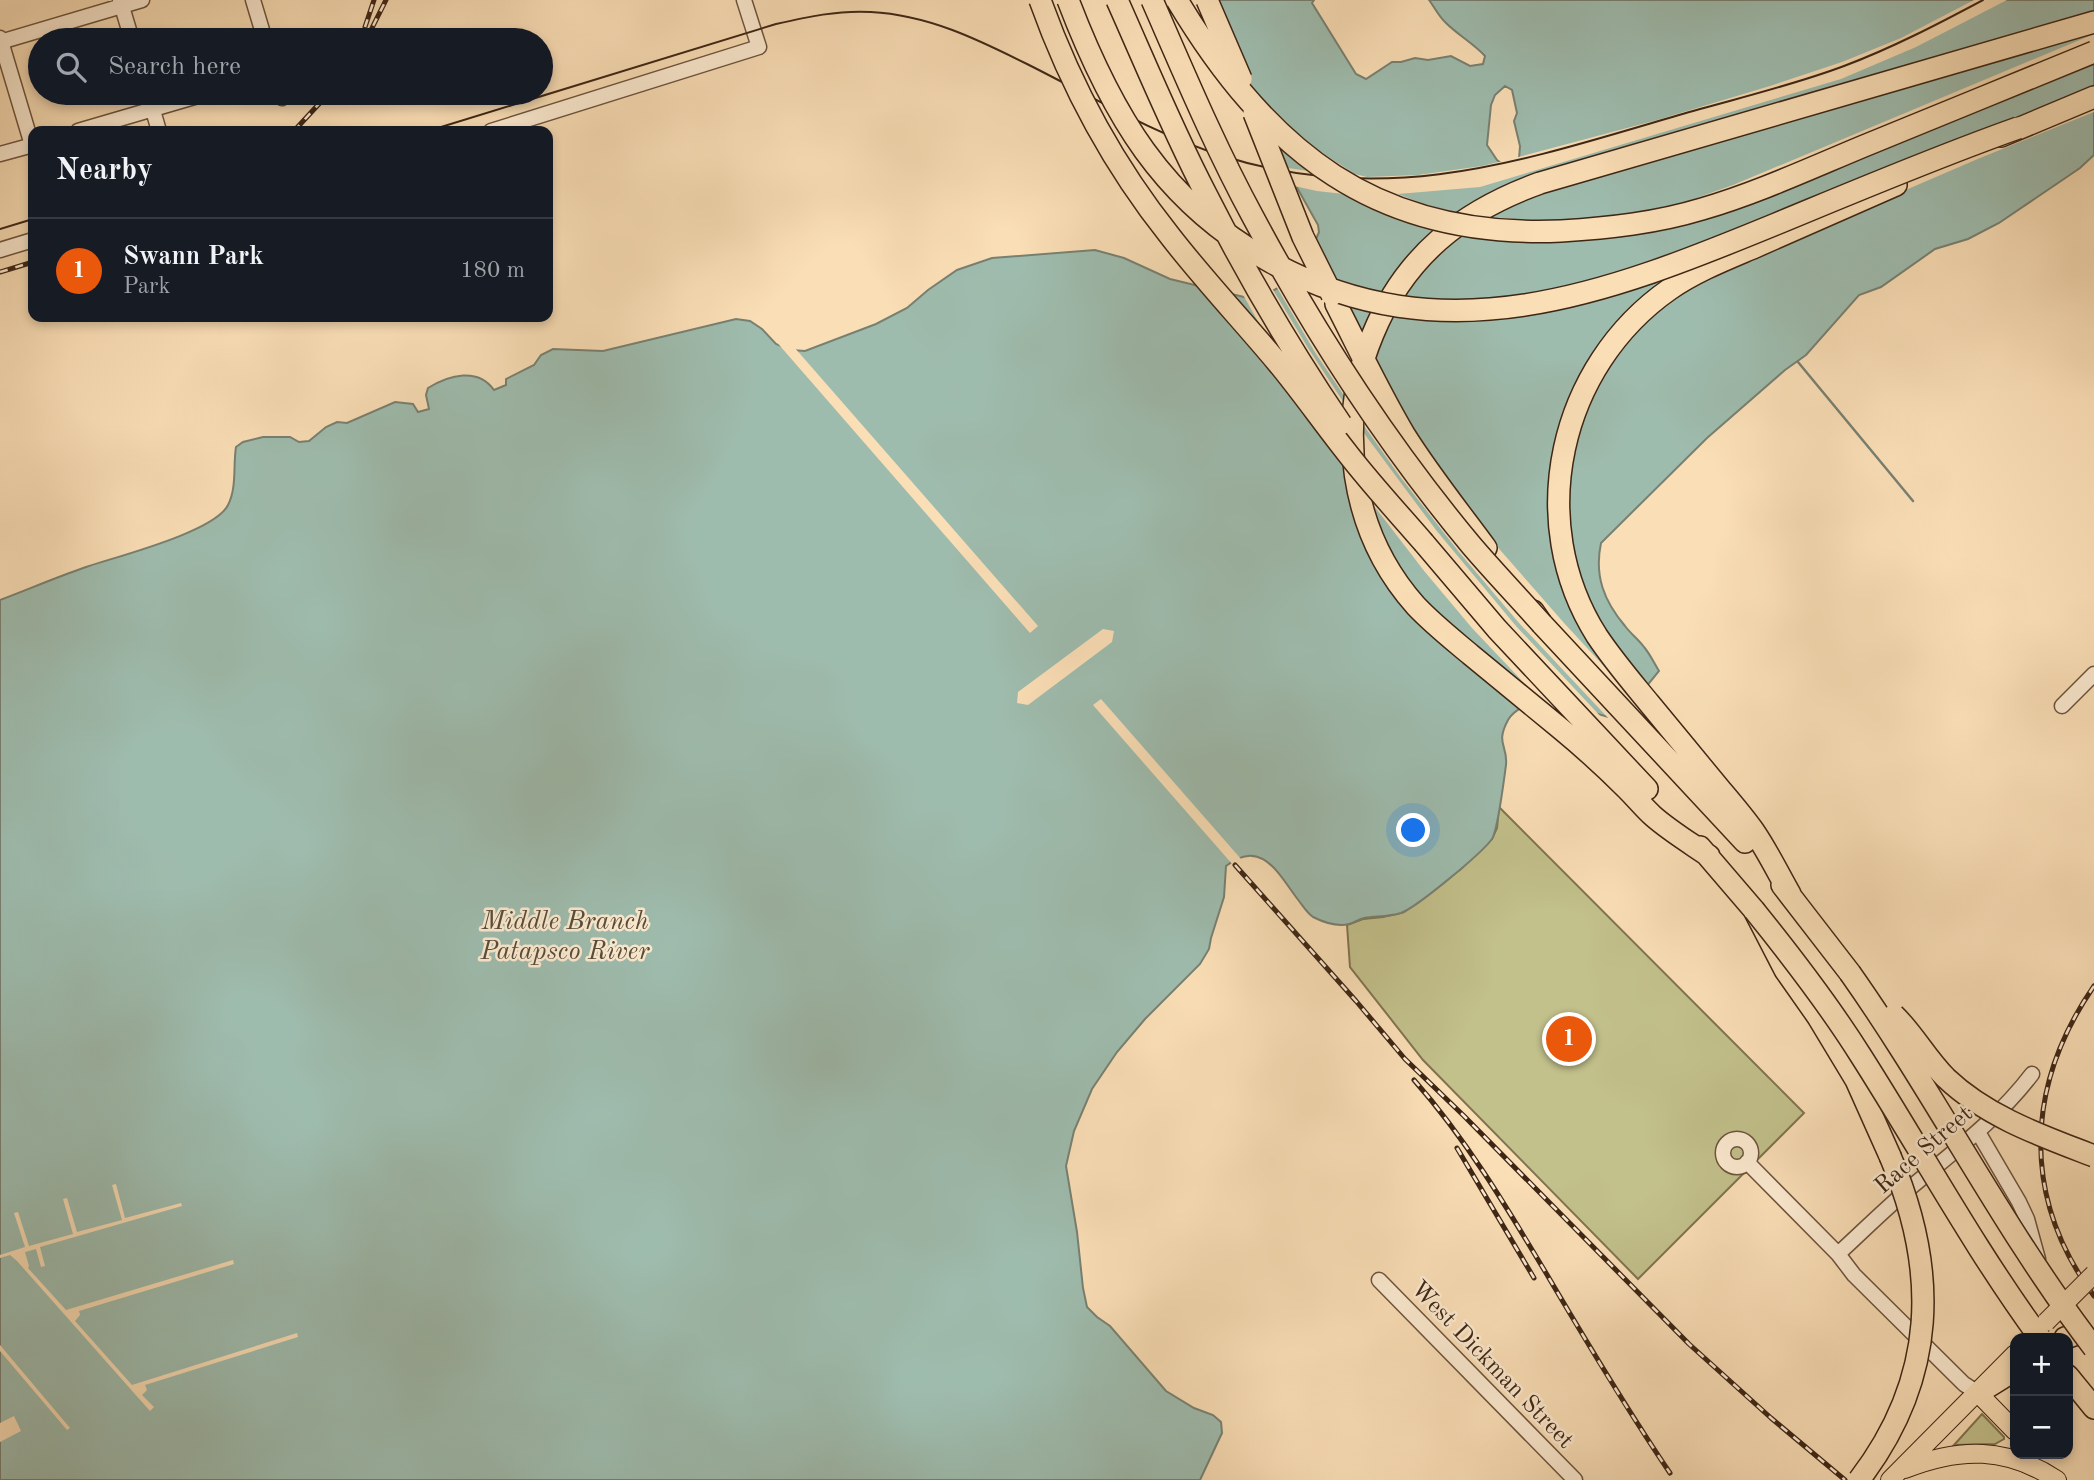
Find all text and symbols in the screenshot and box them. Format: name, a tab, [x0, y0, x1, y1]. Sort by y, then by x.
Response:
search box	[28, 28, 553, 105]
icon: search	[52, 48, 90, 86]
text: Search here	[108, 54, 241, 80]
text: Nearby	[56, 156, 153, 186]
text: Swann Park	[123, 244, 264, 270]
text: 1	[72, 259, 86, 282]
text: 180 m	[460, 259, 525, 282]
text: Park	[123, 275, 170, 298]
your location	[1396, 813, 1430, 847]
water label: Middle Branch Patapsco River	[480, 909, 650, 965]
pin: 1	[1546, 1013, 1592, 1065]
street label: Race Street	[1871, 1102, 1978, 1199]
street label: West Dickman Street	[1406, 1277, 1577, 1454]
map controls	[2010, 1333, 2073, 1459]
button: +	[2010, 1333, 2073, 1396]
button: −	[2010, 1396, 2073, 1459]

